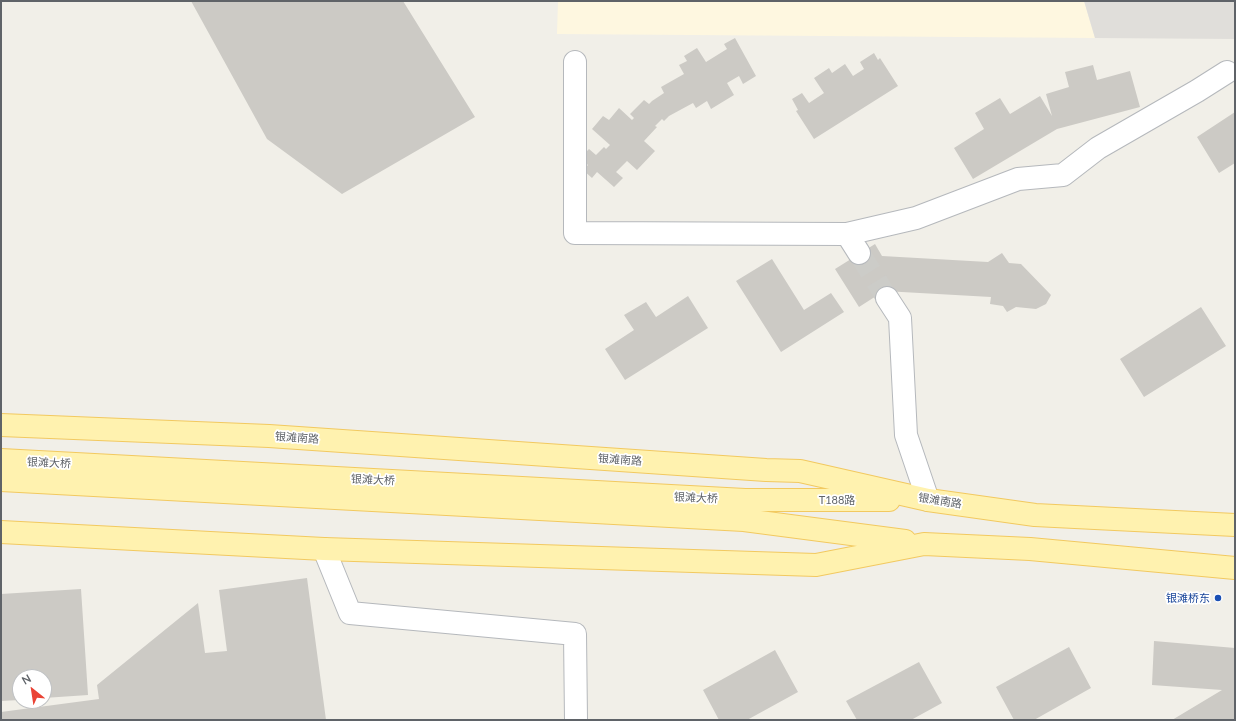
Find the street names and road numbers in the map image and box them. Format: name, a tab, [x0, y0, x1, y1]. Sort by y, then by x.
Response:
street label: 银滩南路	[275, 430, 319, 446]
street label: 银滩南路	[598, 452, 642, 468]
street label: 银滩大桥	[27, 455, 71, 471]
street label: 银滩大桥	[351, 472, 395, 488]
street label: 银滩大桥	[674, 490, 718, 506]
street label: 银滩南路	[917, 491, 963, 511]
street label: T188路	[819, 493, 855, 507]

